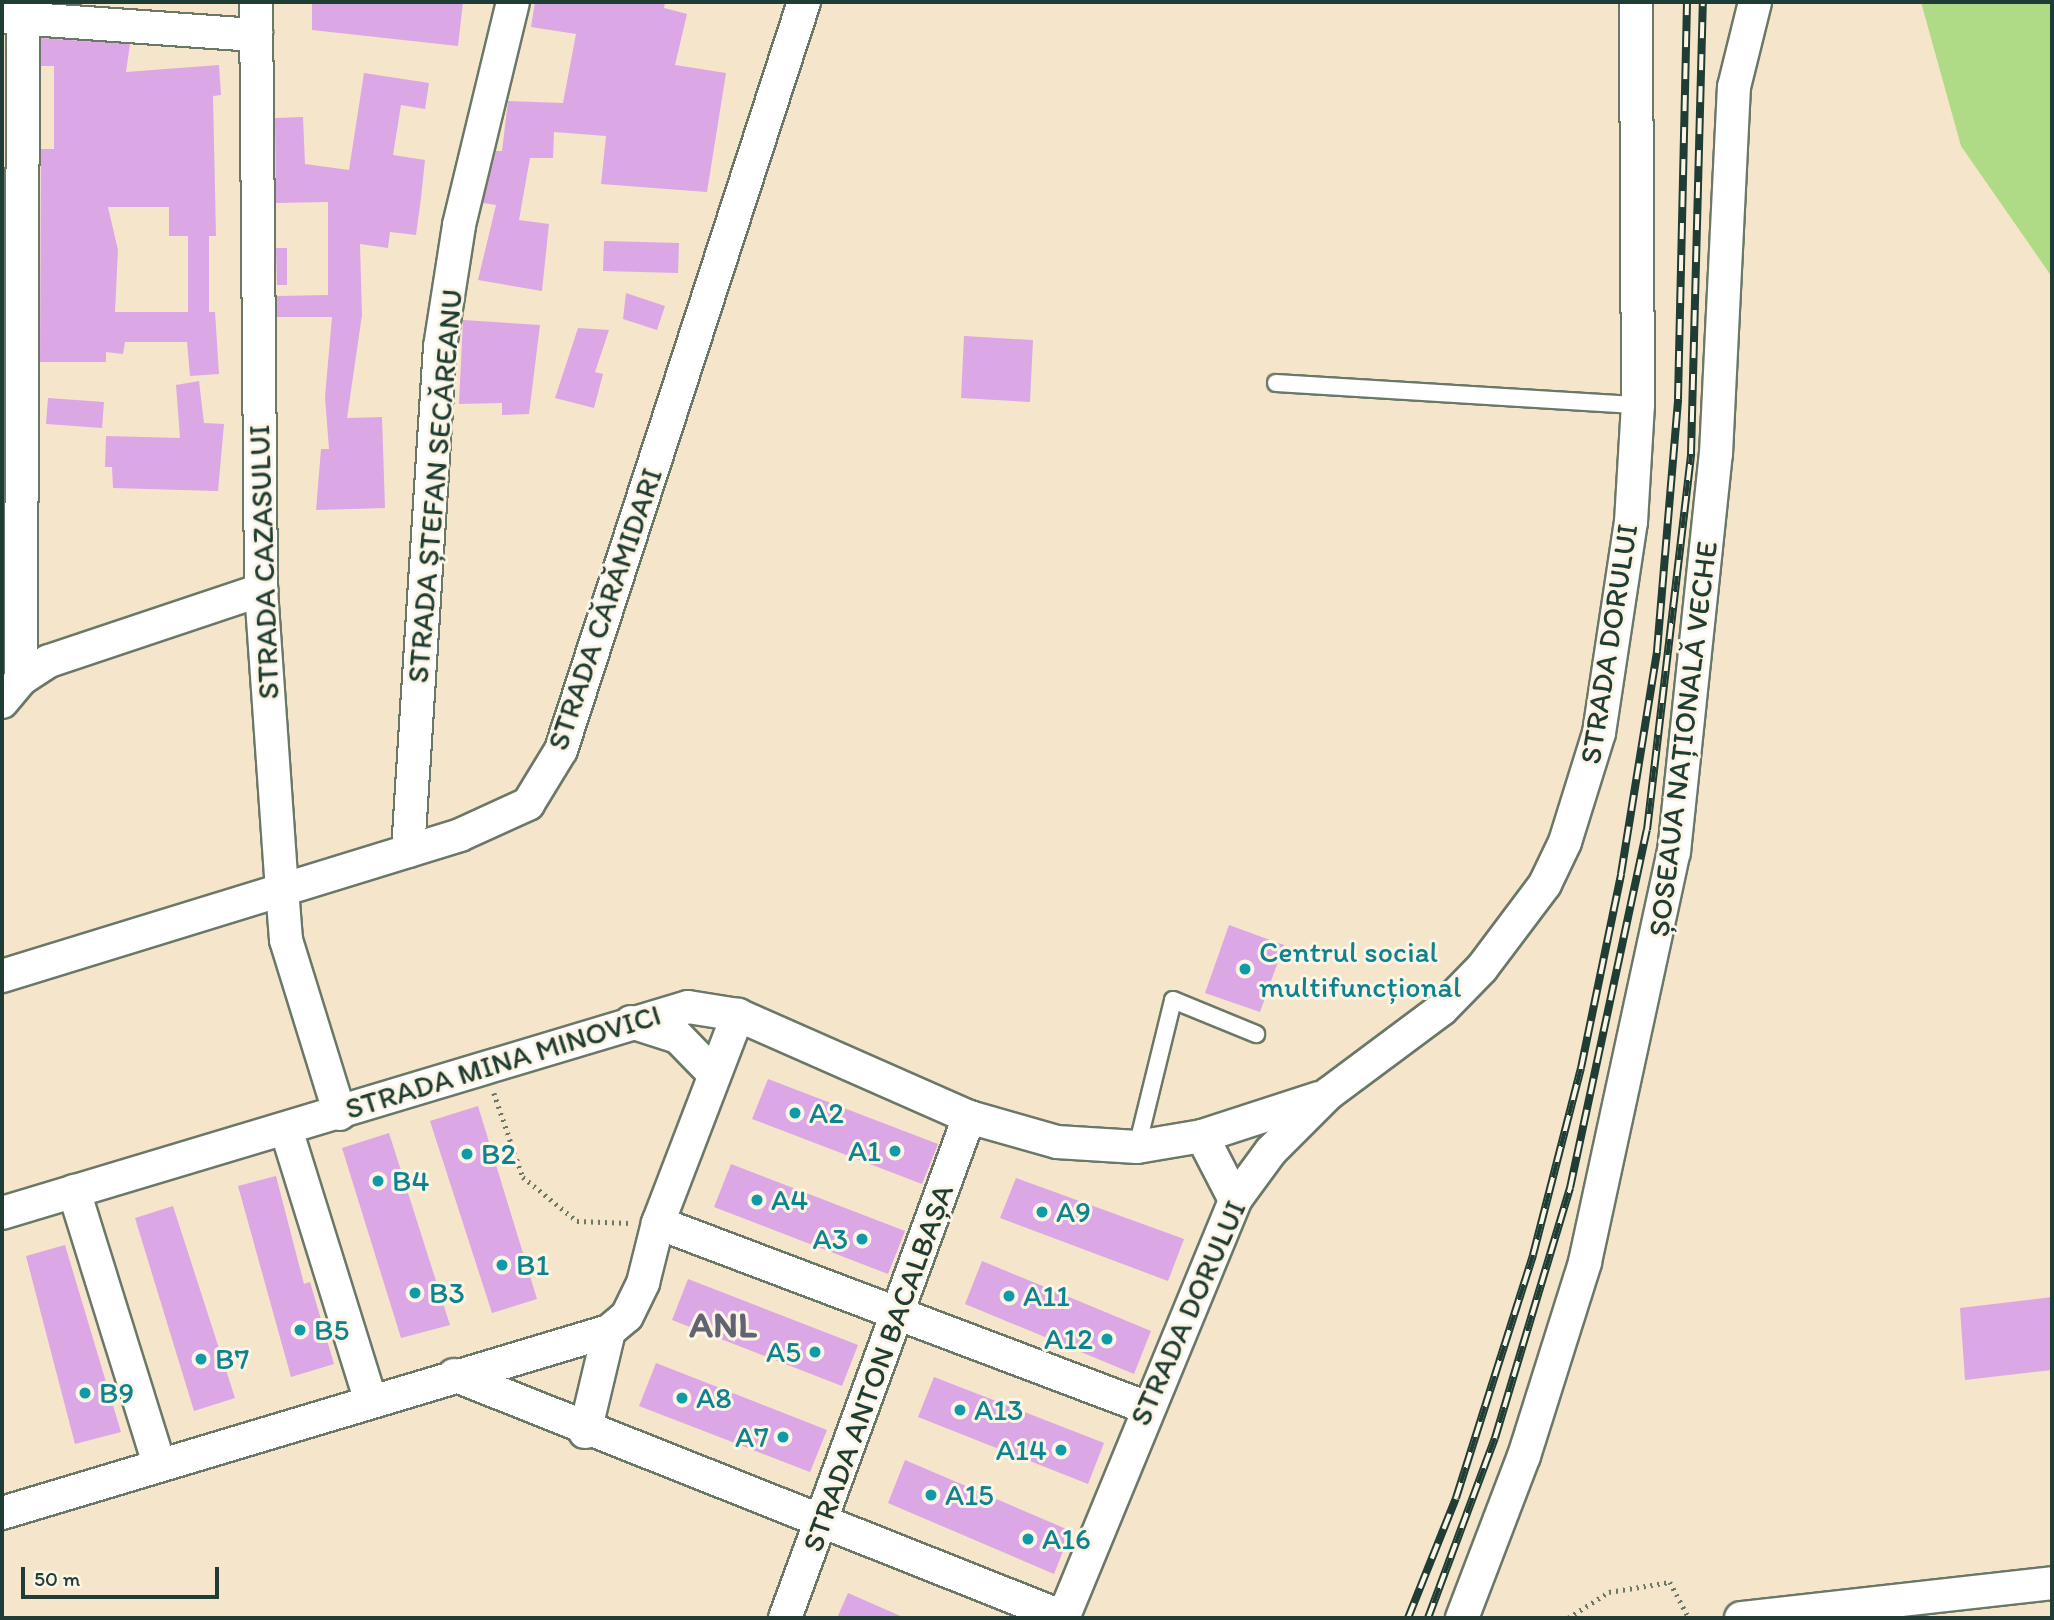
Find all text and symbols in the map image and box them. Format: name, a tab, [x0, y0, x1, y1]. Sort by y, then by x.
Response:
street label: STRADA ȘTEFAN SECĂREANU	[400, 287, 470, 685]
street label: STRADA CAZASULUI	[241, 426, 287, 698]
street label: STRADA CĂRĂMIDARI	[540, 463, 670, 755]
street label: STRADA DORULUI	[1572, 521, 1646, 767]
street label: ȘOSEAUA NAȚIONALĂ VECHE	[1641, 542, 1725, 936]
place label: Centrul social multifuncțional	[1259, 934, 1462, 1004]
marker: Centrul social multifuncțional	[1237, 961, 1253, 977]
street label: STRADA MINA MINOVICI	[338, 996, 668, 1128]
place label: A2	[809, 1095, 844, 1131]
marker: A2	[787, 1105, 803, 1121]
place label: A1	[848, 1133, 881, 1169]
place label: B2	[481, 1136, 516, 1172]
marker: A1	[887, 1143, 903, 1159]
marker: B2	[459, 1146, 475, 1162]
place label: B4	[392, 1163, 429, 1199]
marker: B4	[370, 1173, 386, 1189]
street label: STRADA ANTON BACALBAȘA	[795, 1179, 961, 1557]
place label: A4	[771, 1182, 808, 1218]
marker: A4	[749, 1192, 765, 1208]
place label: A9	[1056, 1194, 1091, 1230]
street label: STRADA DORULUI	[1122, 1194, 1254, 1432]
marker: A9	[1034, 1204, 1050, 1220]
place label: A3	[812, 1221, 848, 1257]
marker: A3	[854, 1231, 870, 1247]
place label: B1	[516, 1247, 549, 1283]
marker: B1	[494, 1257, 510, 1273]
place label: B3	[429, 1275, 465, 1311]
place label: A11	[1023, 1278, 1070, 1314]
marker: B3	[407, 1285, 423, 1301]
marker: A11	[1001, 1288, 1017, 1304]
district label: ANL	[689, 1302, 757, 1346]
place label: B5	[314, 1312, 349, 1348]
place label: A12	[1044, 1321, 1093, 1357]
marker: B5	[292, 1322, 308, 1338]
marker: A12	[1099, 1331, 1115, 1347]
place label: A5	[766, 1334, 801, 1370]
place label: B7	[215, 1341, 249, 1377]
marker: A5	[807, 1344, 823, 1360]
marker: B7	[193, 1351, 209, 1367]
place label: B9	[99, 1375, 134, 1411]
place label: A8	[696, 1380, 732, 1416]
marker: B9	[77, 1385, 93, 1401]
marker: A8	[674, 1390, 690, 1406]
place label: A13	[974, 1392, 1023, 1428]
marker: A13	[952, 1402, 968, 1418]
place label: A7	[735, 1419, 769, 1455]
marker: A7	[775, 1429, 791, 1445]
place label: A14	[996, 1432, 1047, 1468]
marker: A14	[1053, 1442, 1069, 1458]
place label: A15	[945, 1477, 994, 1513]
marker: A15	[923, 1487, 939, 1503]
place label: A16	[1042, 1521, 1091, 1557]
marker: A16	[1020, 1531, 1036, 1547]
scale bar	[24, 1554, 222, 1598]
text: 50 m	[34, 1566, 80, 1591]

